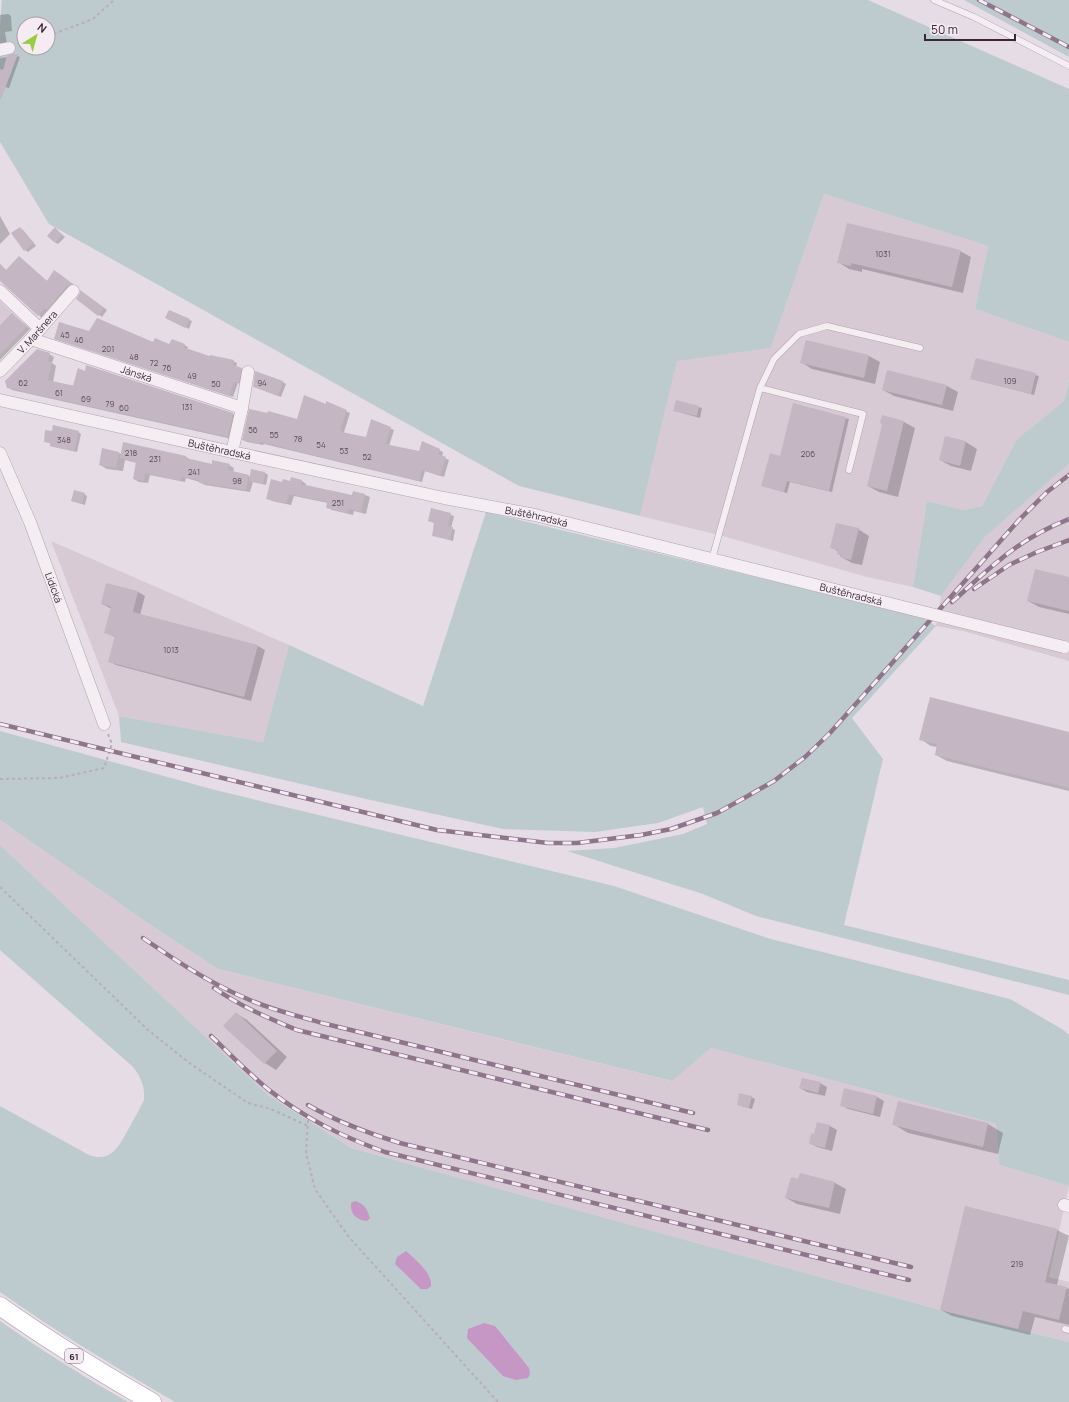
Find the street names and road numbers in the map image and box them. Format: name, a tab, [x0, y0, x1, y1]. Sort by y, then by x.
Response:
street label: V. Maršnera	[14, 307, 60, 356]
street label: Jánská	[119, 362, 154, 385]
street label: Buštěhradská	[187, 435, 252, 463]
street label: Buštěhradská	[504, 503, 569, 530]
street label: Lidická	[42, 570, 66, 605]
street label: Buštěhradská	[818, 579, 884, 609]
road number: 61	[65, 1349, 83, 1363]

